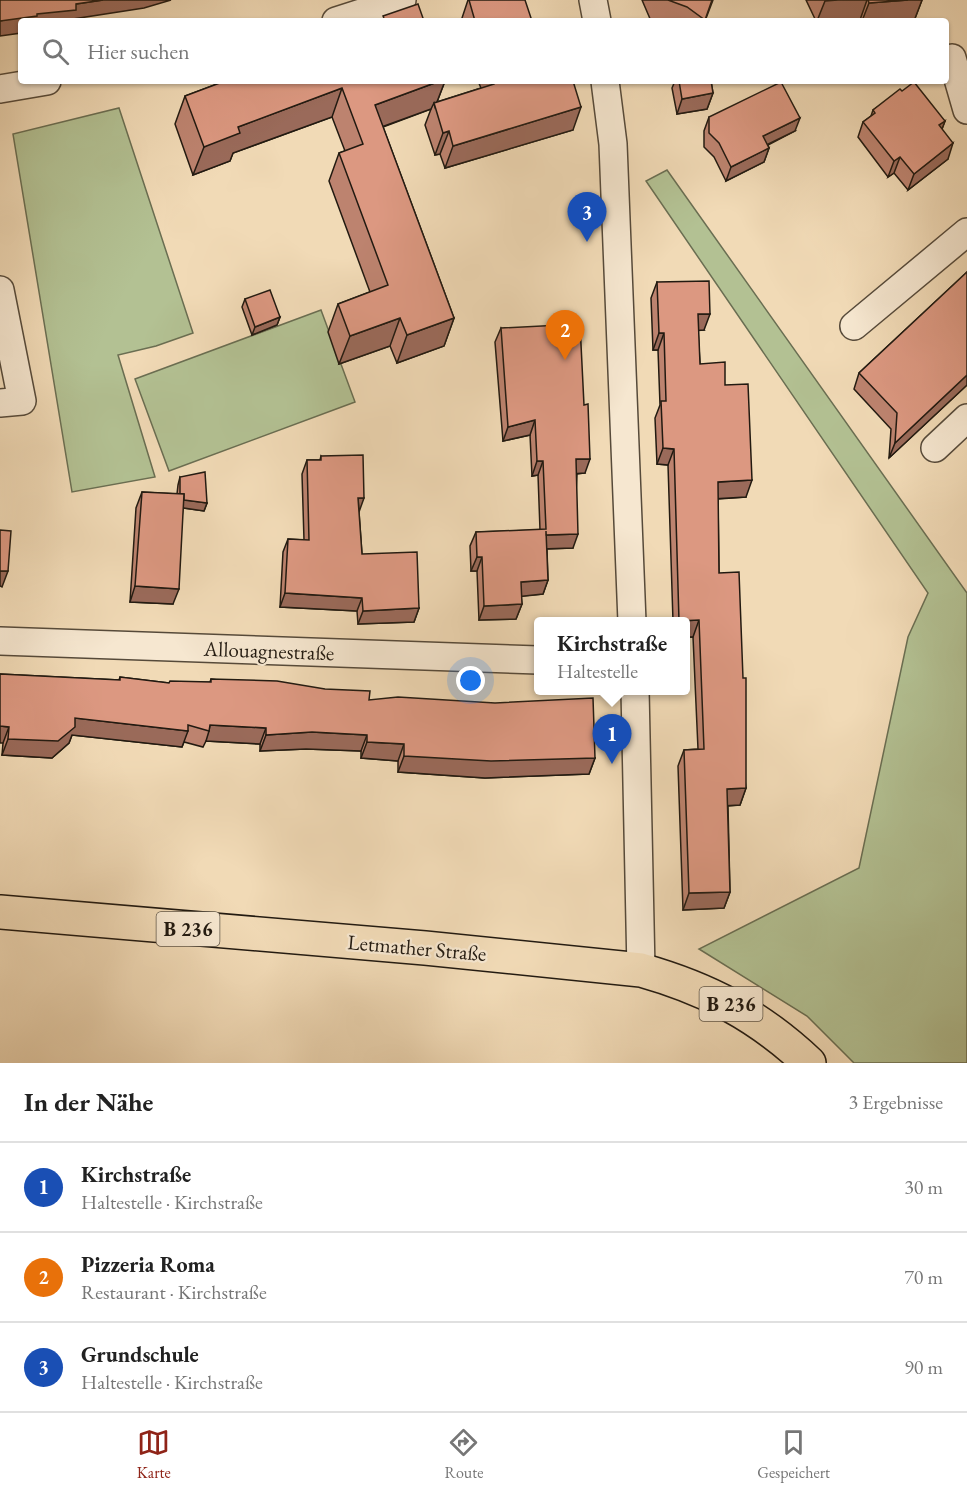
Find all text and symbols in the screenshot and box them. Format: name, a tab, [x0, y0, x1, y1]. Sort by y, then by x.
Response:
search box	[18, 18, 949, 84]
icon: search	[39, 35, 72, 68]
text: Hier suchen	[87, 37, 190, 66]
pin: 3	[568, 192, 606, 242]
pin: 2	[546, 310, 584, 360]
popup	[534, 617, 690, 695]
text: Kirchstraße	[557, 629, 667, 658]
street label: Allouagnestraße	[202, 635, 335, 666]
text: Haltestelle	[557, 658, 638, 684]
your location	[456, 666, 485, 695]
pin: 1	[592, 714, 632, 764]
road number: B 236	[156, 912, 219, 946]
street label: Letmather Straße	[347, 928, 488, 967]
road number: B 236	[700, 987, 762, 1021]
text: In der Nähe	[24, 1085, 153, 1119]
text: 3 Ergebnisse	[848, 1089, 943, 1115]
text: Kirchstraße	[81, 1160, 191, 1189]
text: 1	[38, 1174, 49, 1200]
text: 30 m	[904, 1174, 943, 1200]
text: Haltestelle · Kirchstraße	[81, 1189, 263, 1215]
text: Pizzeria Roma	[81, 1250, 215, 1279]
text: 2	[38, 1264, 49, 1290]
text: 70 m	[904, 1264, 943, 1290]
text: Restaurant · Kirchstraße	[81, 1279, 267, 1305]
text: Grundschule	[81, 1340, 199, 1369]
text: 3	[38, 1354, 49, 1380]
text: 90 m	[904, 1354, 943, 1380]
text: Haltestelle · Kirchstraße	[81, 1369, 263, 1395]
tab: Karte	[137, 1426, 171, 1483]
tab: Route	[444, 1426, 484, 1483]
tab: Gespeichert	[757, 1426, 830, 1483]

